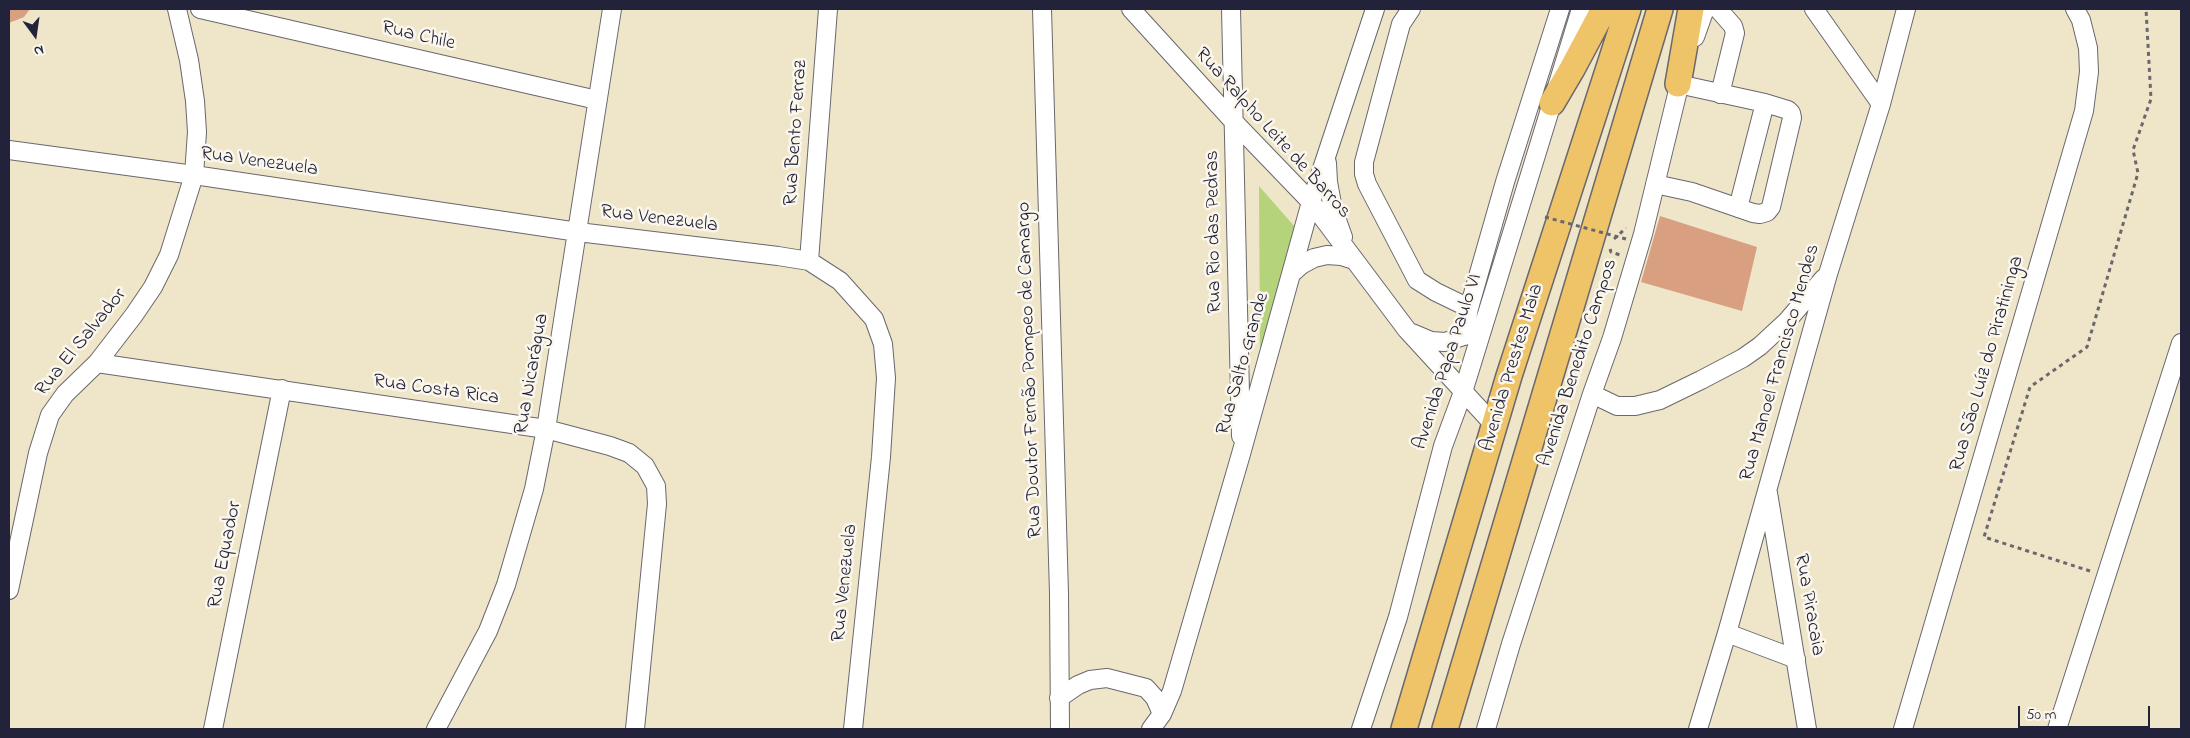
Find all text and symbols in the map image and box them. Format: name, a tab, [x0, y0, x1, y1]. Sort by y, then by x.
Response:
north arrow	[10, 10, 60, 60]
street label: Rua Chile	[379, 17, 457, 57]
text: N	[32, 39, 46, 61]
street label: Rua Ralpho Leite de Barros	[1189, 44, 1355, 224]
street label: Rua Bento Ferraz	[780, 59, 814, 207]
street label: Rua Venezuela	[199, 143, 319, 183]
street label: Rua Rio das Pedras	[1202, 150, 1228, 314]
street label: Rua Venezuela	[599, 201, 719, 239]
street label: Rua Doutor Fernão Pompeo de Camargo	[1013, 201, 1049, 539]
street label: Rua Manoel Francisco Mendes	[1736, 242, 1826, 484]
street label: Rua São Luíz do Piratininga	[1946, 253, 2030, 475]
street label: Avenida Benedito Campos	[1534, 256, 1624, 470]
street label: Avenida Papa Paulo VI	[1409, 271, 1489, 453]
street label: Avenida Prestes Maia	[1476, 281, 1550, 455]
street label: Rua El Salvador	[31, 284, 133, 402]
street label: Rua Salto Grande	[1212, 290, 1276, 438]
street label: Rua Nicarágua	[511, 312, 555, 436]
street label: Rua Costa Rica	[372, 370, 500, 412]
street label: Rua Equador	[204, 499, 248, 611]
street label: Rua Venezuela	[828, 523, 864, 643]
street label: Rua Piracaia	[1787, 552, 1829, 658]
scale bar	[2020, 696, 2152, 728]
text: 50 m	[2026, 704, 2056, 726]

